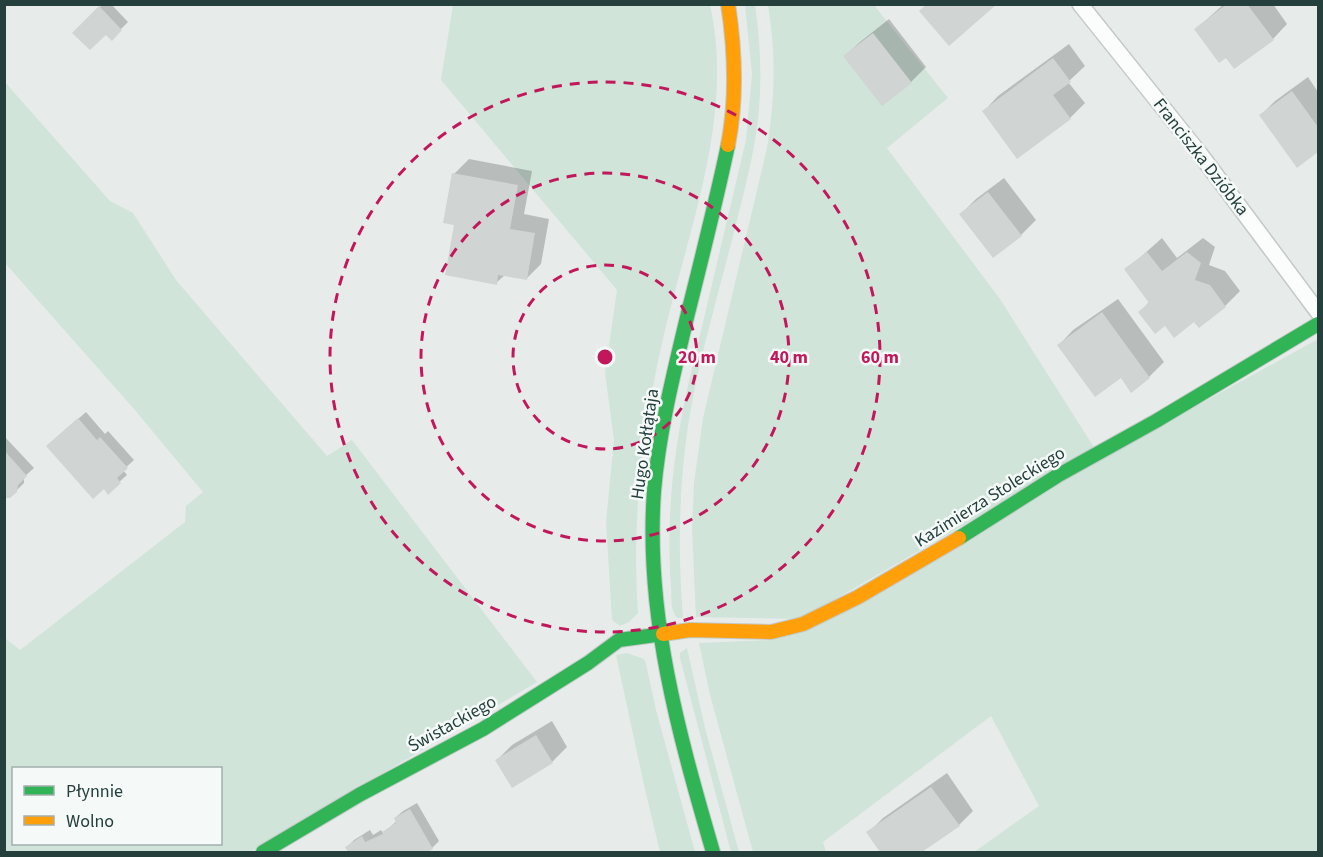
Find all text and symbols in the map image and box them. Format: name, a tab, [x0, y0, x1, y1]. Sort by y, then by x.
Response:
street label: Franciszka Dzióbka	[1147, 93, 1255, 221]
text: 20 m	[678, 345, 716, 370]
text: 40 m	[770, 345, 808, 370]
text: 60 m	[861, 345, 899, 370]
centre of rings	[595, 347, 615, 367]
street label: Hugo Kołłątaja	[625, 387, 665, 501]
street label: Kazimierza Stoleckiego	[910, 441, 1070, 553]
street label: Świstackiego	[403, 689, 501, 759]
legend	[12, 767, 222, 845]
text: Płynnie	[66, 779, 123, 804]
text: Wolno	[66, 809, 114, 834]

